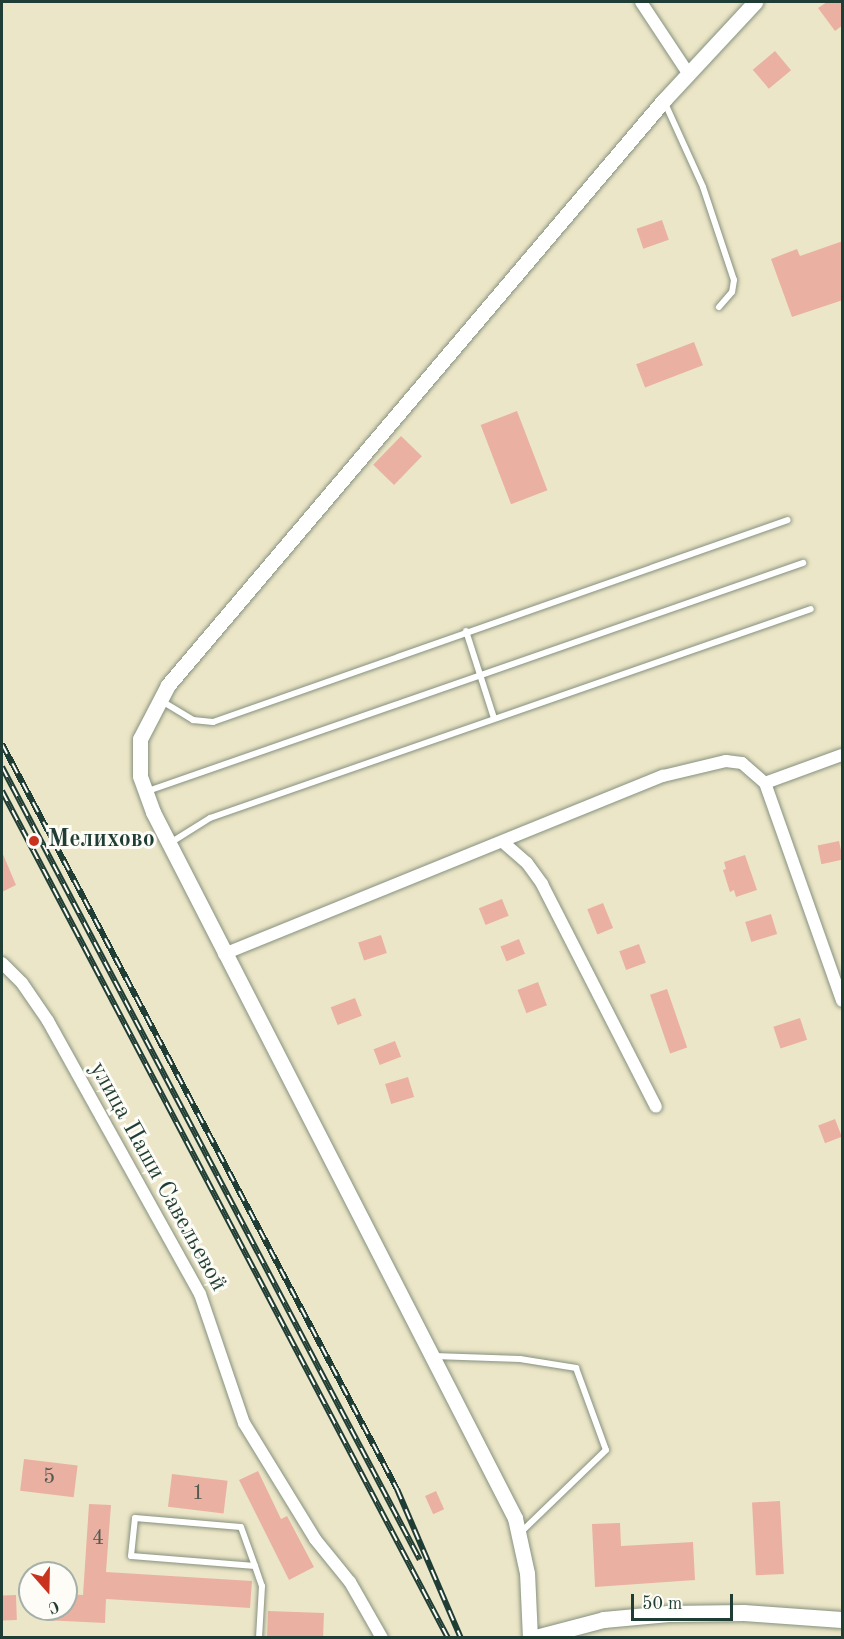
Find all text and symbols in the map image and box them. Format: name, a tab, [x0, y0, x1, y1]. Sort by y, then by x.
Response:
place label: Мелихово	[48, 827, 155, 855]
marker: Мелихово	[25, 832, 43, 850]
street label: улица Паши Савельевой	[82, 1057, 232, 1297]
house number: 5	[43, 1465, 55, 1491]
house number: 1	[192, 1481, 204, 1507]
house number: 4	[92, 1526, 104, 1552]
north arrow	[18, 1561, 78, 1621]
scale bar	[634, 1582, 736, 1620]
text: 50 m	[642, 1595, 682, 1613]
text: С	[46, 1597, 61, 1615]

